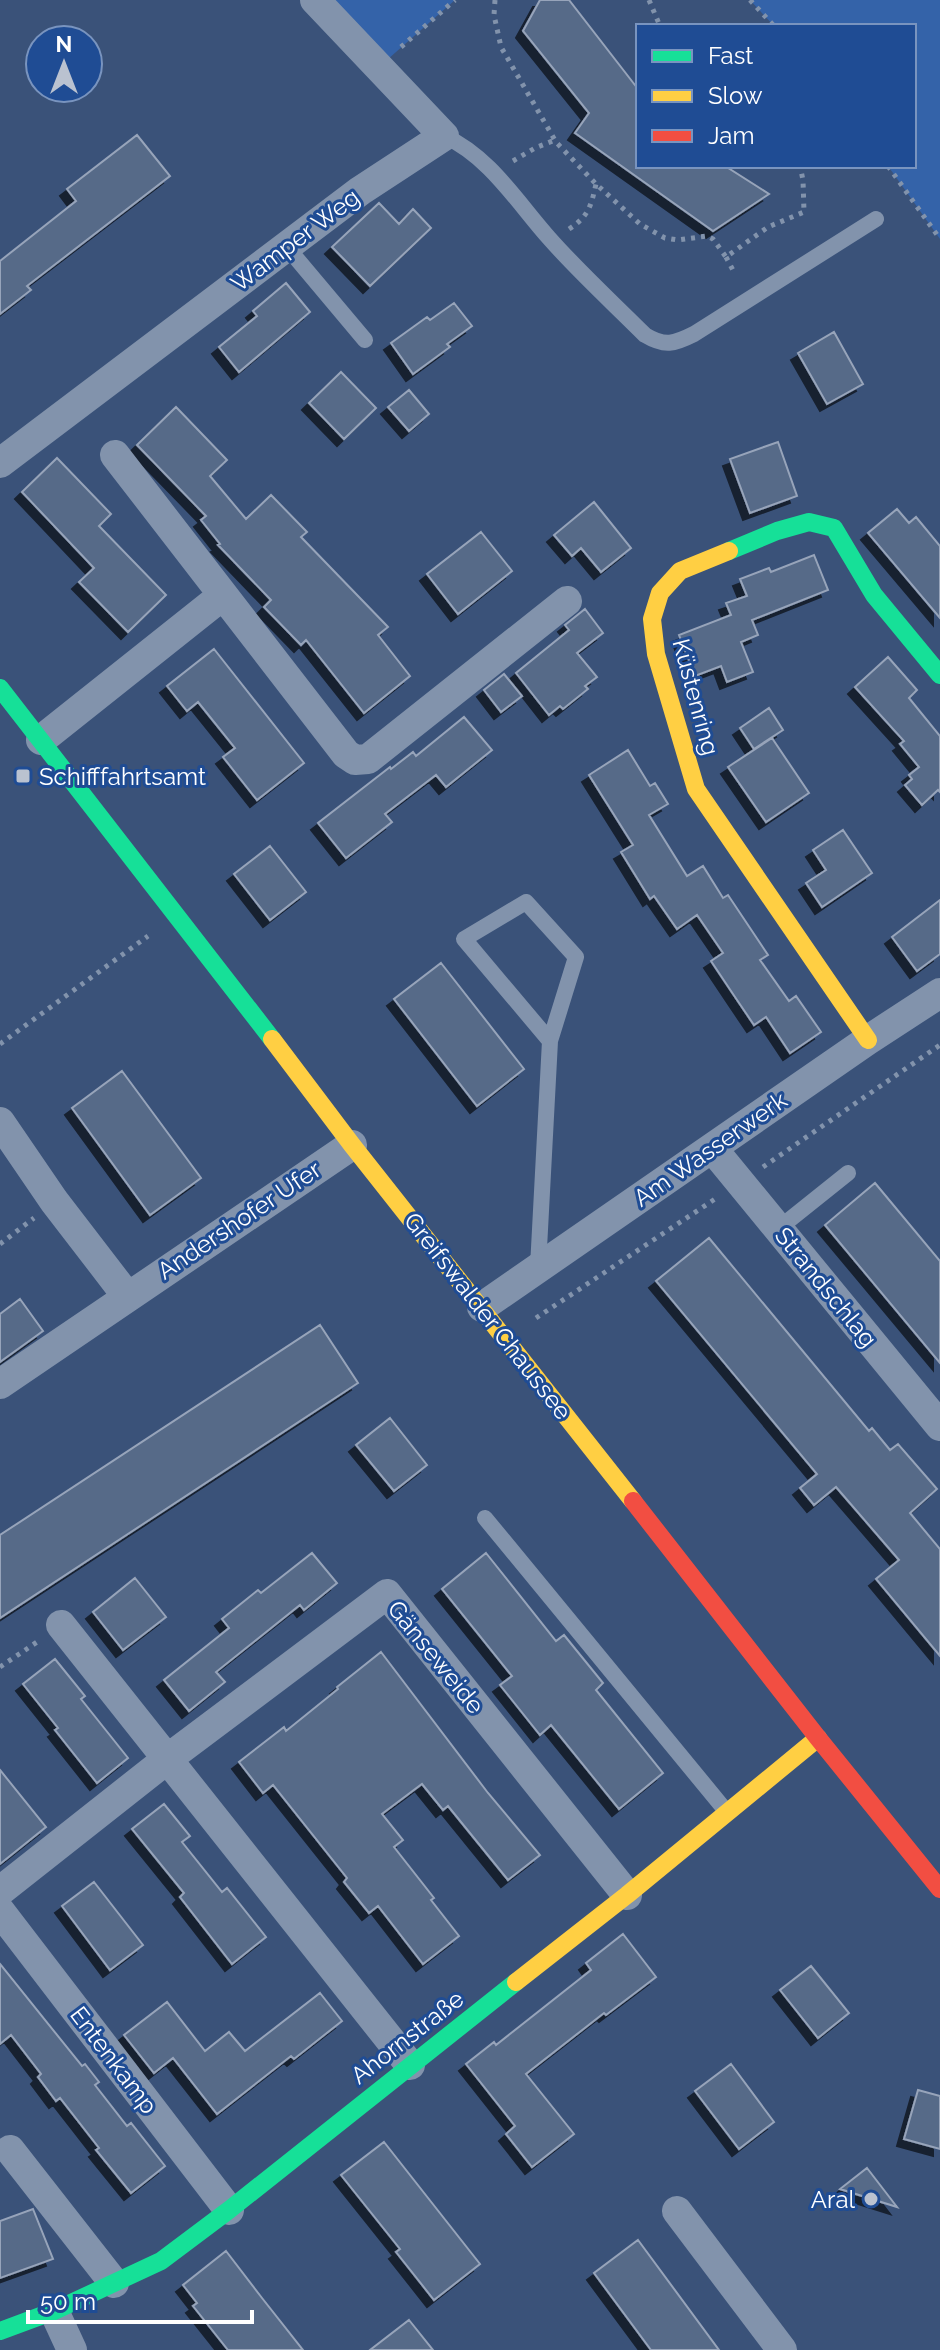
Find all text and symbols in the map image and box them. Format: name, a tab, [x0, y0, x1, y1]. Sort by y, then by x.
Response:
north arrow	[24, 24, 104, 104]
legend	[636, 24, 916, 168]
text: N	[56, 31, 72, 57]
text: Fast	[708, 41, 753, 70]
text: Slow	[708, 81, 763, 110]
text: Jam	[708, 121, 754, 150]
street label: Wamper Weg	[225, 182, 365, 298]
street label: Küstenring	[667, 636, 725, 758]
place label: Schifffahrtsamt	[39, 762, 206, 791]
marker: Schifffahrtsamt	[14, 767, 32, 785]
street label: Am Wasserwerk	[628, 1085, 792, 1213]
street label: Andershofer Ufer	[152, 1154, 327, 1285]
street label: Greifswalder Chaussee	[398, 1207, 578, 1425]
street label: Strandschlag	[769, 1221, 883, 1353]
street label: Gänseweide	[382, 1595, 490, 1719]
street label: Ahornstraße	[345, 1984, 469, 2090]
street label: Entenkamp	[64, 2001, 164, 2119]
place label: Aral	[811, 2185, 855, 2214]
marker: Aral	[862, 2190, 880, 2208]
scale bar	[28, 2274, 252, 2324]
text: 50 m	[40, 2287, 96, 2316]

